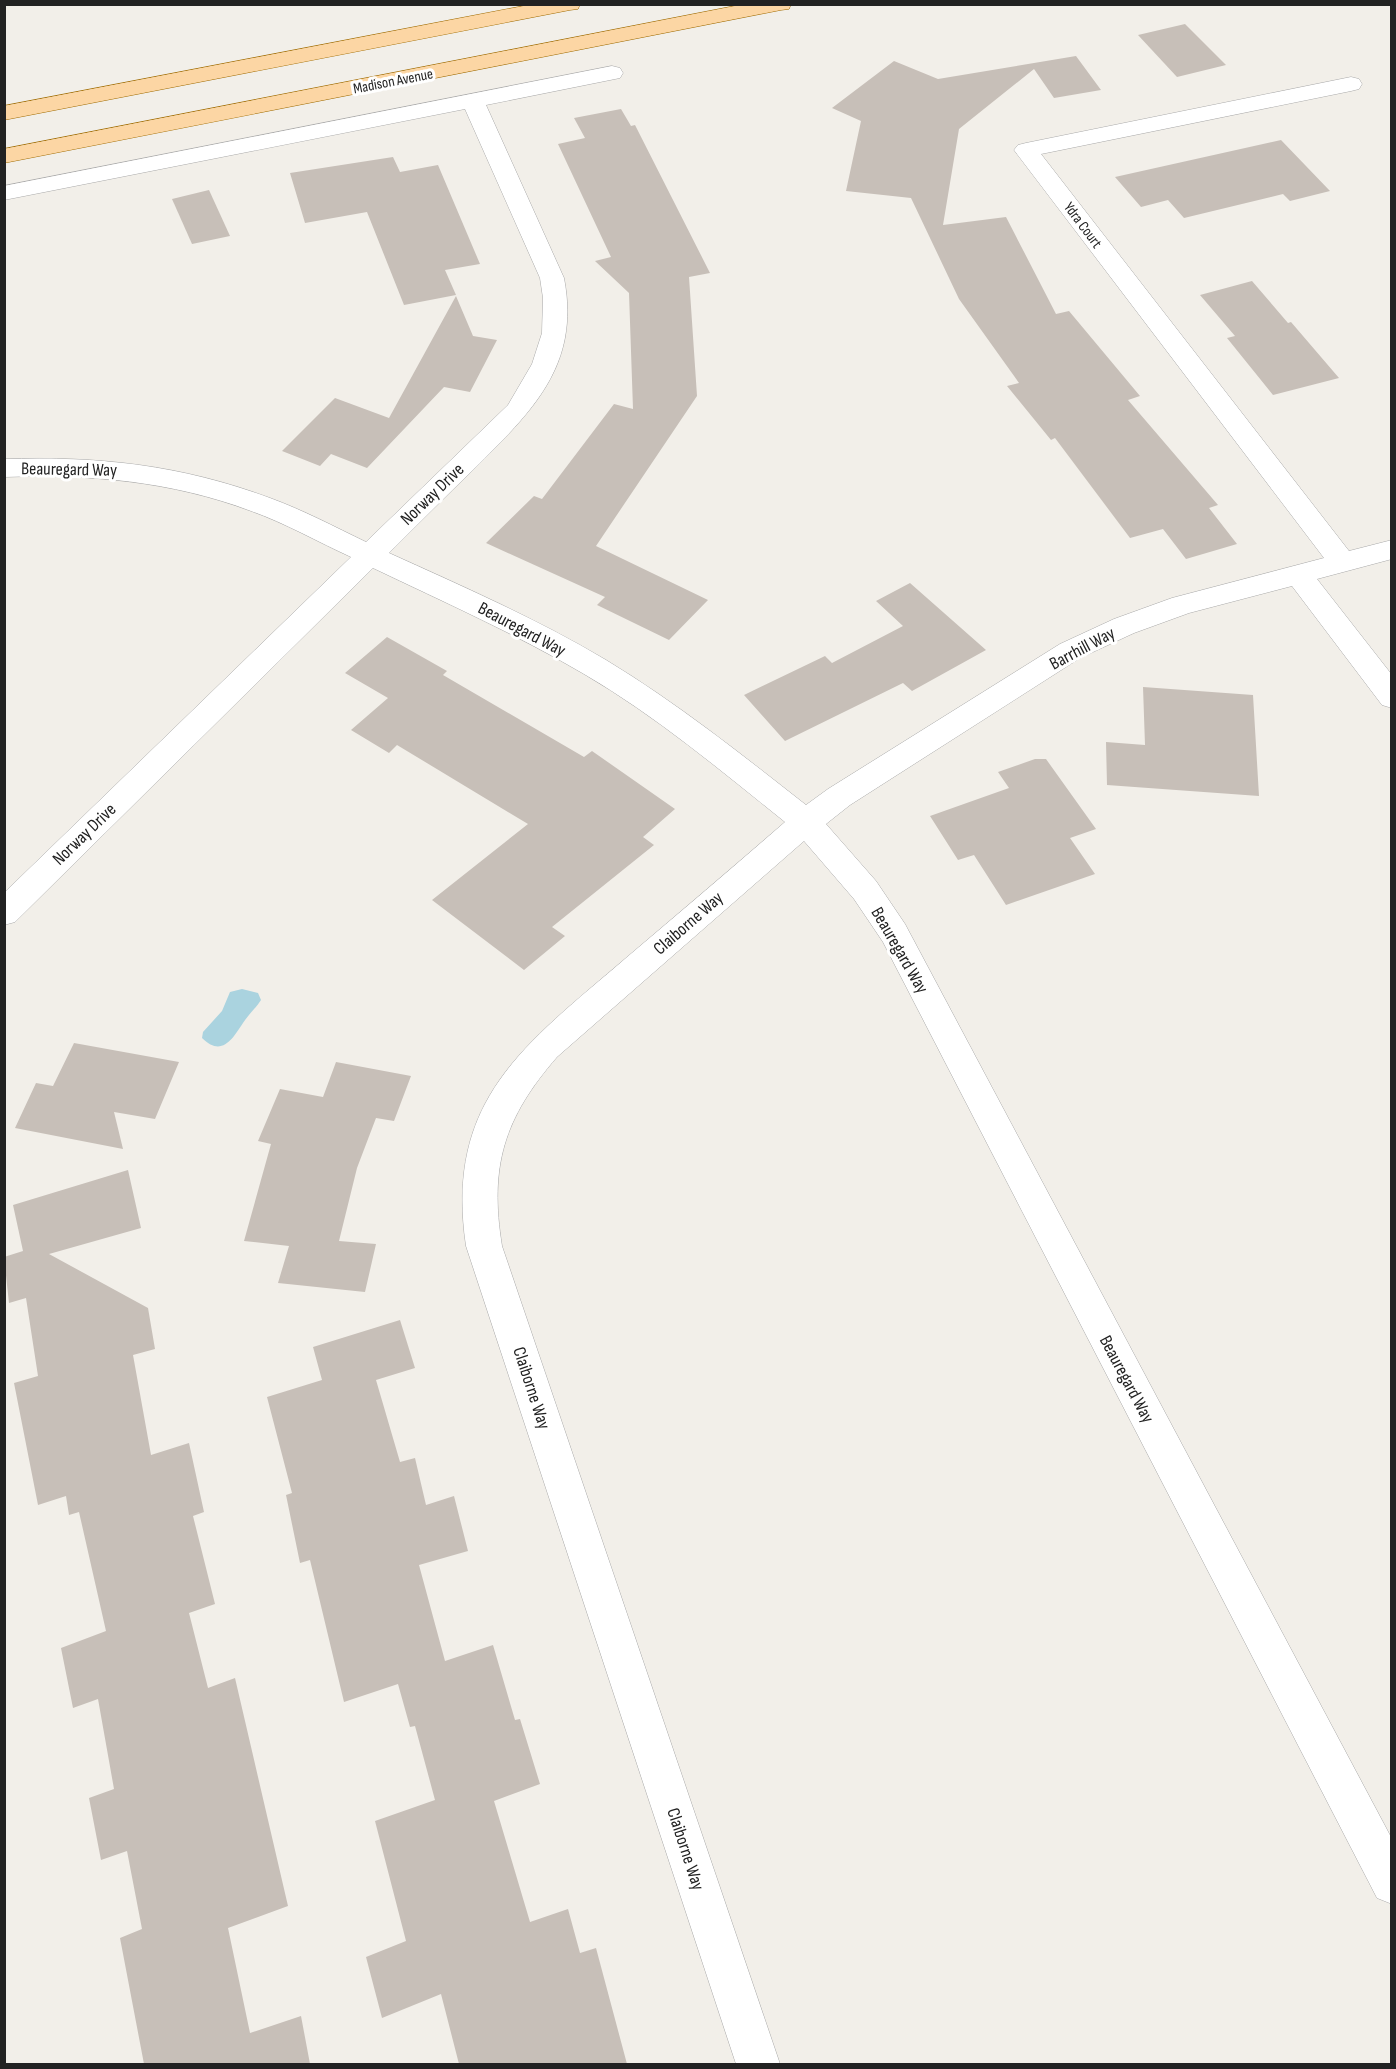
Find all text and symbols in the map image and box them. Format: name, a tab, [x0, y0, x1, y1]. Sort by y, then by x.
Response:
street label: Madison Avenue	[352, 64, 435, 99]
street label: Ydra Court	[1059, 199, 1106, 252]
street label: Beauregard Way	[21, 458, 117, 481]
street label: Norway Drive	[396, 459, 468, 530]
street label: Beauregard Way	[474, 598, 569, 661]
street label: Barrhill Way	[1046, 622, 1119, 674]
street label: Norway Drive	[48, 799, 120, 870]
street label: Claiborne Way	[649, 887, 727, 959]
street label: Beauregard Way	[866, 903, 933, 997]
street label: Beauregard Way	[1095, 1332, 1158, 1427]
street label: Claiborne Way	[508, 1344, 555, 1432]
street label: Claiborne Way	[662, 1805, 709, 1893]

